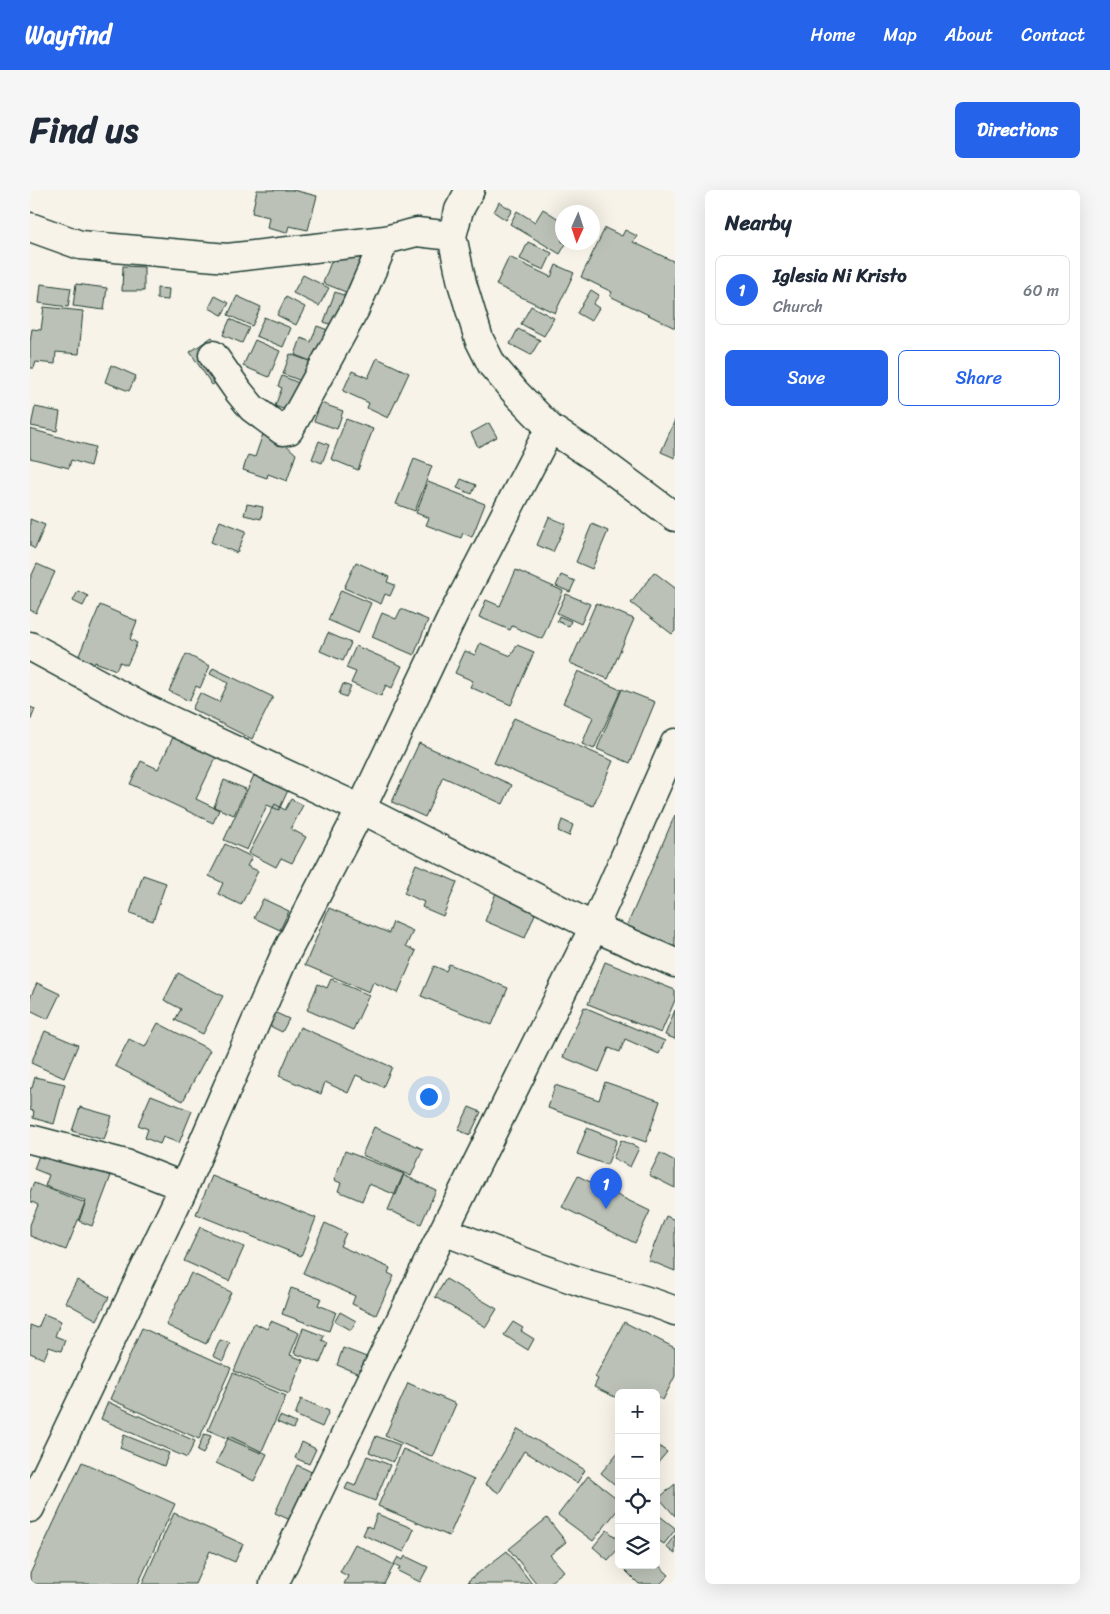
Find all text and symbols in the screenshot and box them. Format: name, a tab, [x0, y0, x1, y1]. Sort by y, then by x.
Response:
text: Wayfind	[25, 14, 111, 56]
text: Home	[811, 19, 856, 51]
text: Map	[884, 19, 917, 51]
text: About	[945, 19, 993, 51]
text: Contact	[1021, 19, 1085, 51]
text: Find us	[30, 99, 138, 161]
button: Directions	[955, 102, 1080, 158]
text: Nearby	[725, 204, 791, 242]
north arrow	[555, 205, 600, 250]
text: Iglesia Ni Kristo	[773, 259, 907, 292]
text: 1	[739, 276, 745, 305]
text: 60 m	[1023, 276, 1059, 305]
text: Church	[773, 292, 823, 321]
button: Save	[725, 350, 888, 406]
button: Share	[898, 350, 1060, 406]
your location	[416, 1084, 442, 1110]
pin: 1	[590, 1168, 622, 1209]
map controls	[615, 1389, 660, 1569]
button: +	[615, 1389, 660, 1434]
button: −	[615, 1434, 660, 1479]
button: locate	[615, 1479, 660, 1524]
button: layers	[615, 1524, 660, 1569]

